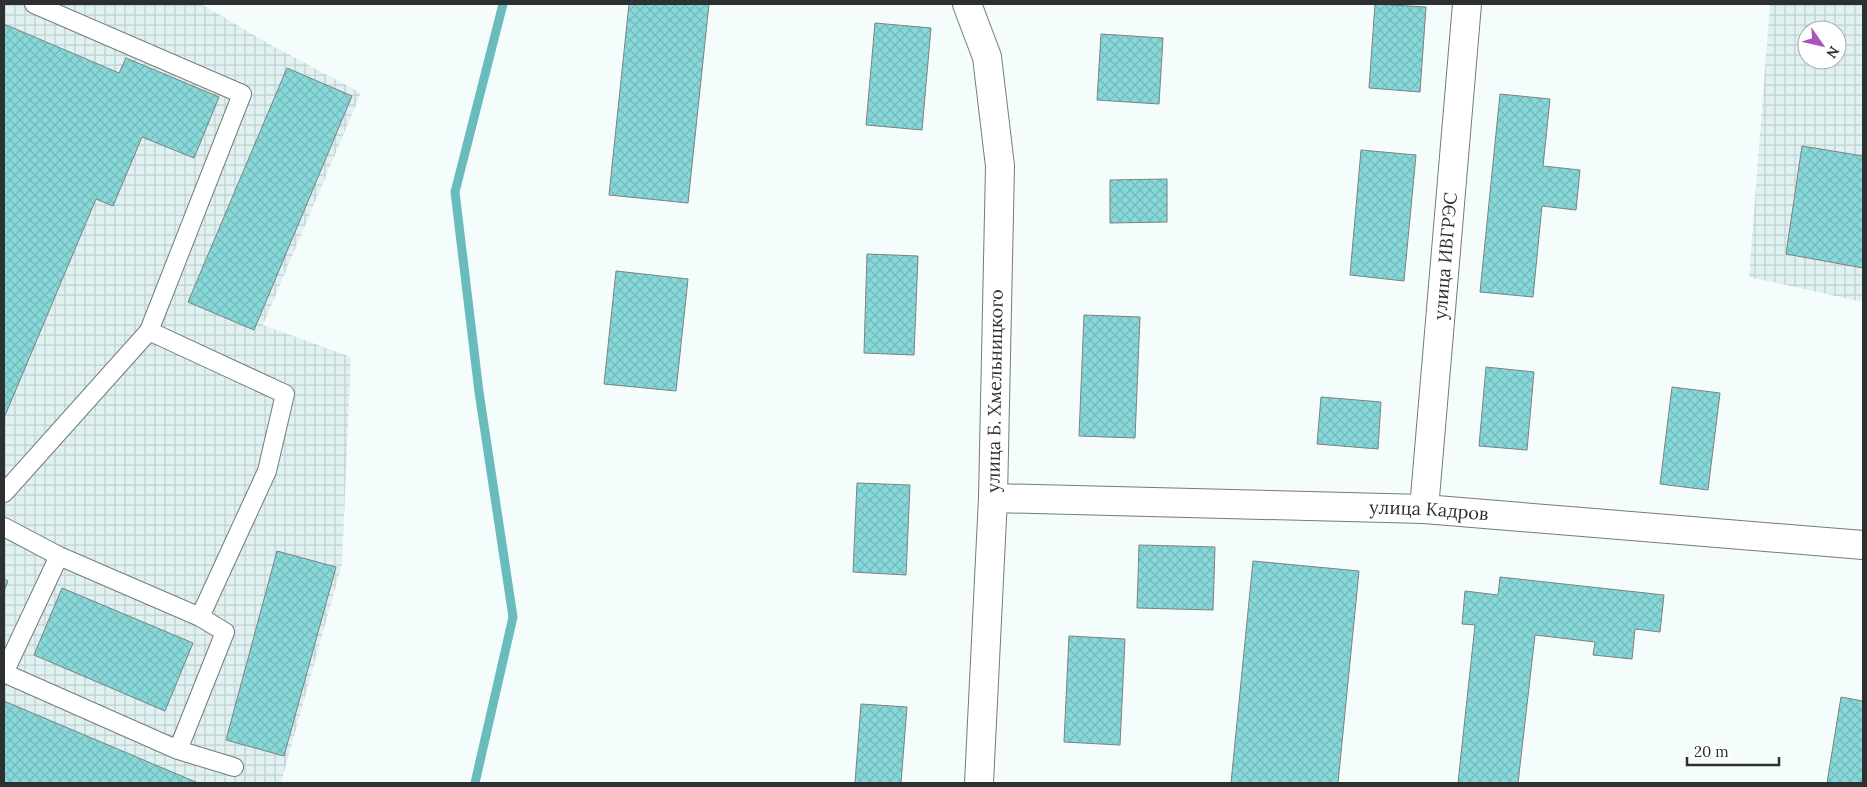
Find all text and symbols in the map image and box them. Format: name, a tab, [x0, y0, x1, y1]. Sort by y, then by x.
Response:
north arrow	[1797, 20, 1847, 70]
text: N	[1822, 43, 1843, 62]
street label: улица ИВГРЭС	[1428, 191, 1462, 321]
street label: улица Б. Хмельницкого	[981, 289, 1008, 493]
street label: улица Кадров	[1369, 496, 1489, 525]
scale bar	[1687, 734, 1780, 766]
text: 20 m	[1694, 742, 1729, 761]

